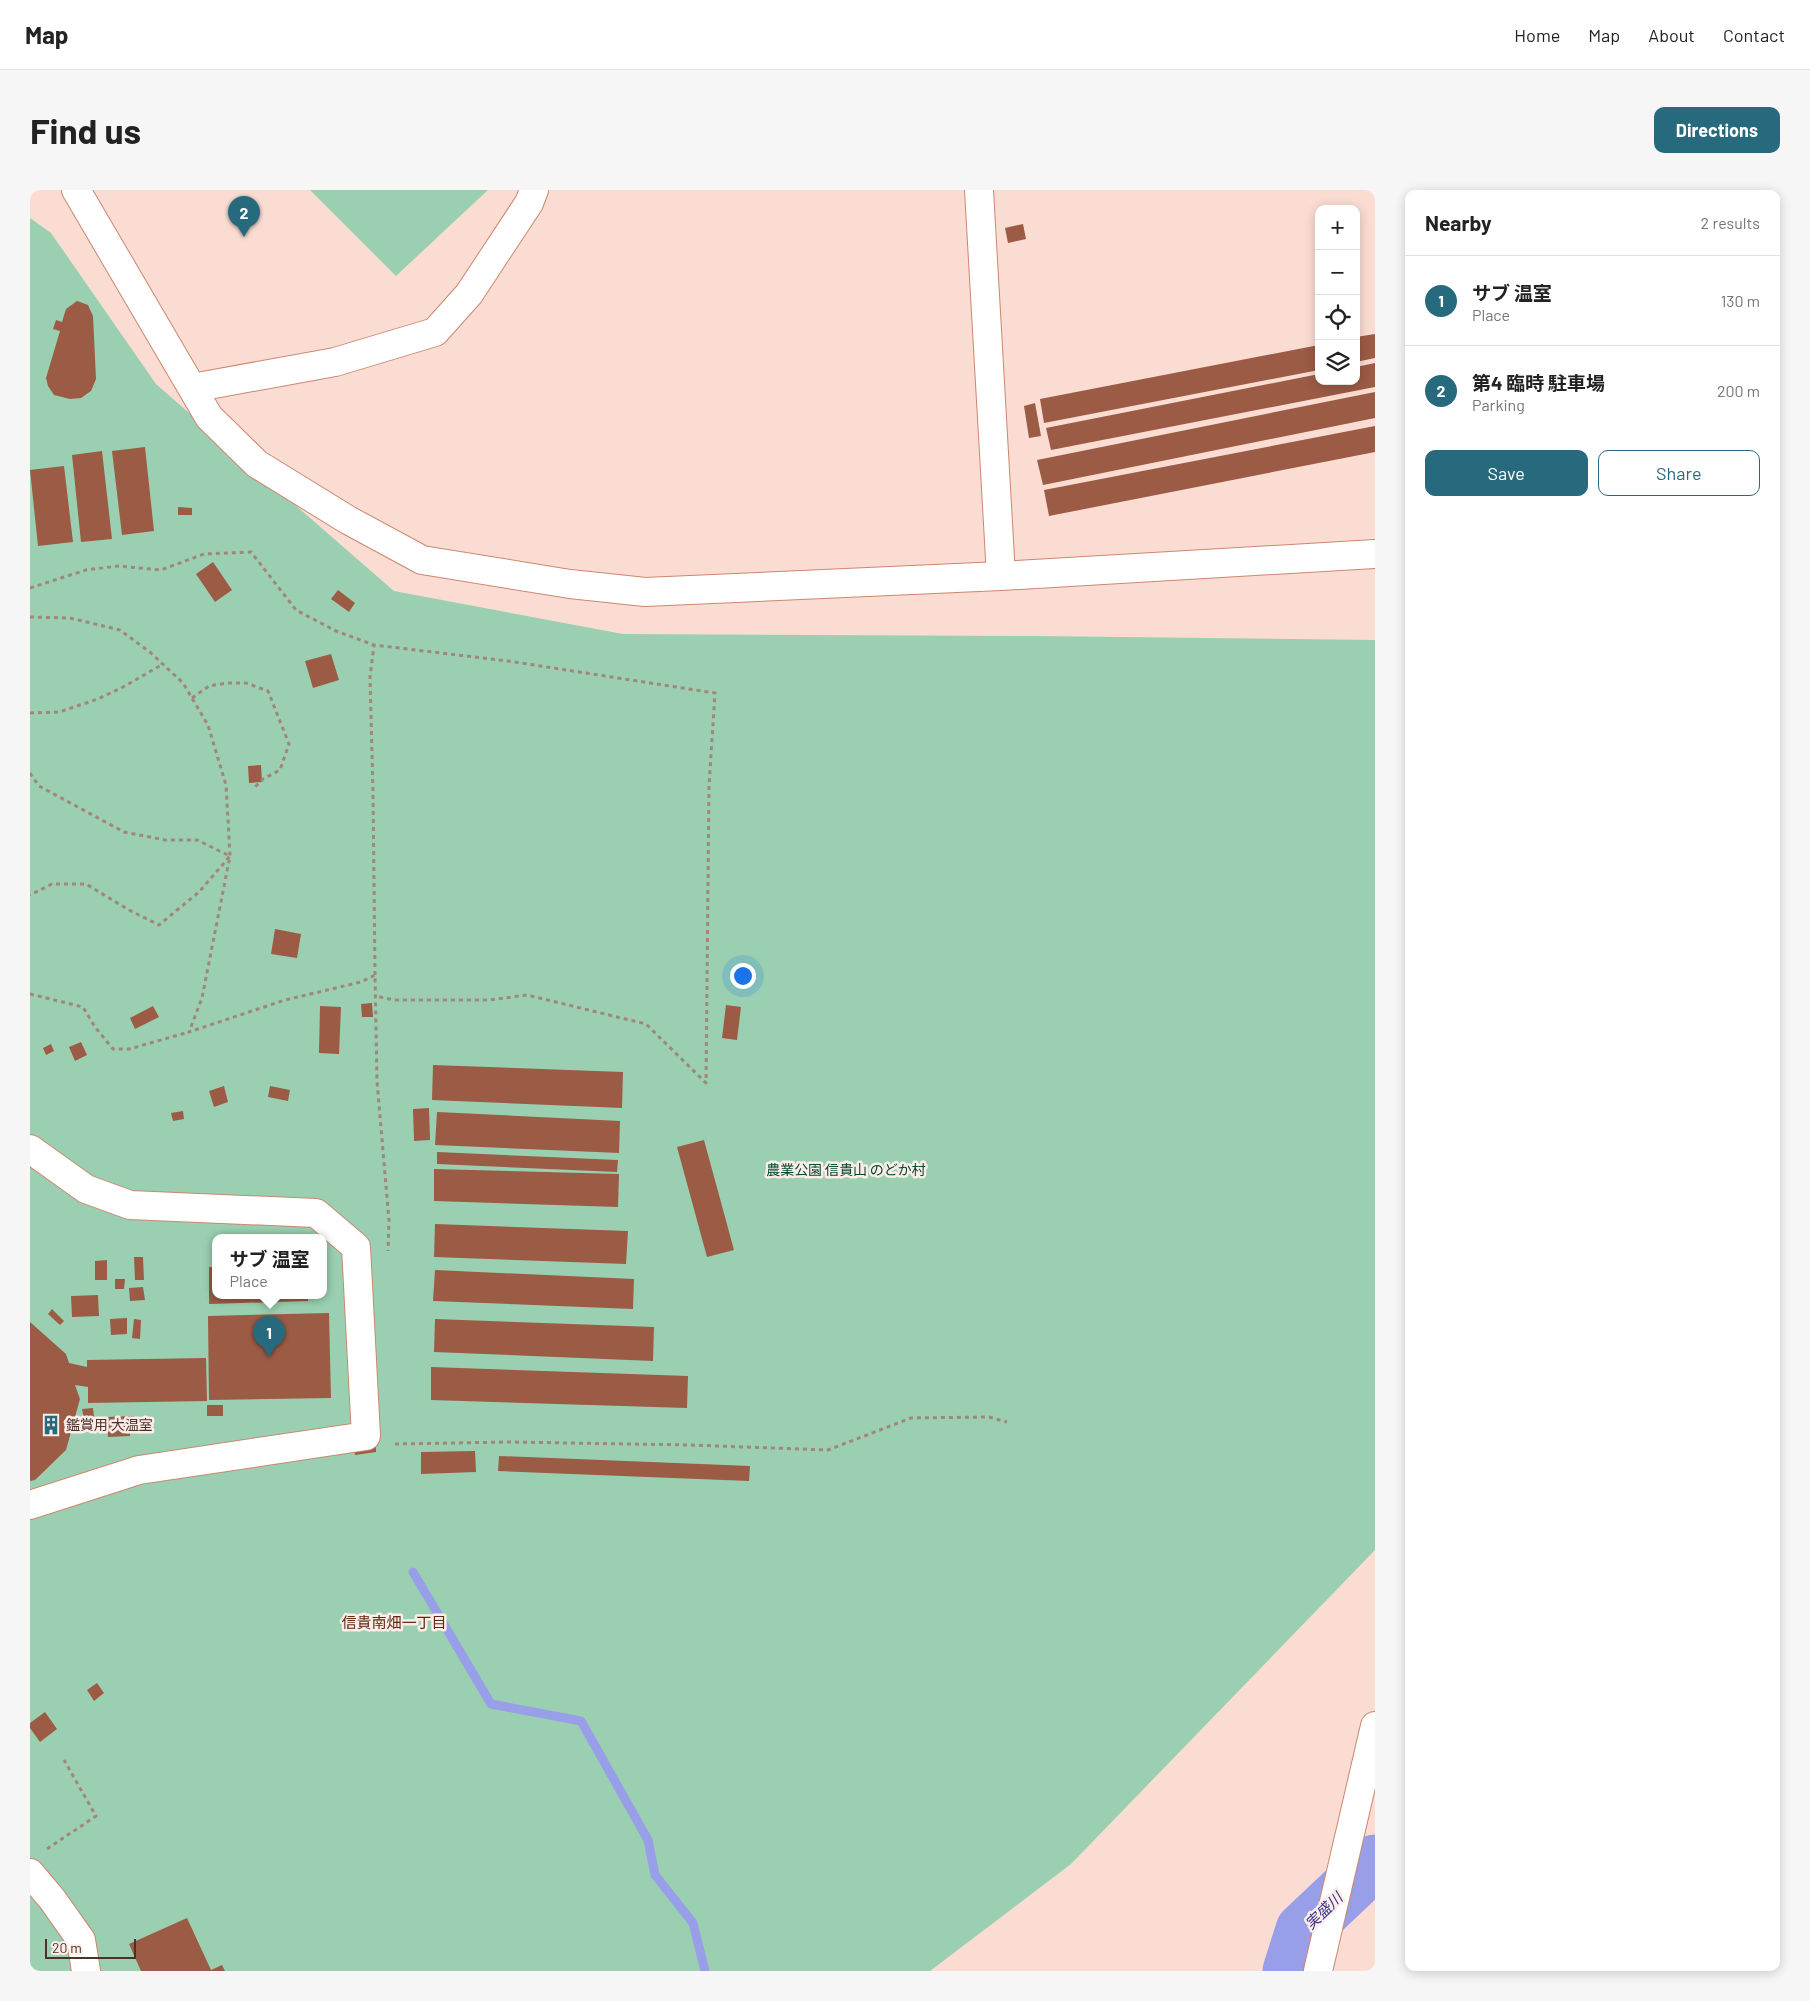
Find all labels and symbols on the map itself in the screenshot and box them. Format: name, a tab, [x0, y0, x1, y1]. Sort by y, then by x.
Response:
pin: 2	[228, 196, 260, 237]
your location	[730, 963, 756, 989]
park label: 農業公園 信貴山 のどか村	[766, 1161, 926, 1178]
pin: 1	[253, 1316, 285, 1357]
building icon: 鑑賞用 大温室	[40, 1414, 62, 1436]
place label: 鑑賞用 大温室	[66, 1416, 153, 1433]
district label: 信貴南畑一丁目	[341, 1613, 447, 1631]
water label: 実盛川	[1301, 1887, 1347, 1932]
scale bar	[45, 1936, 136, 1959]

